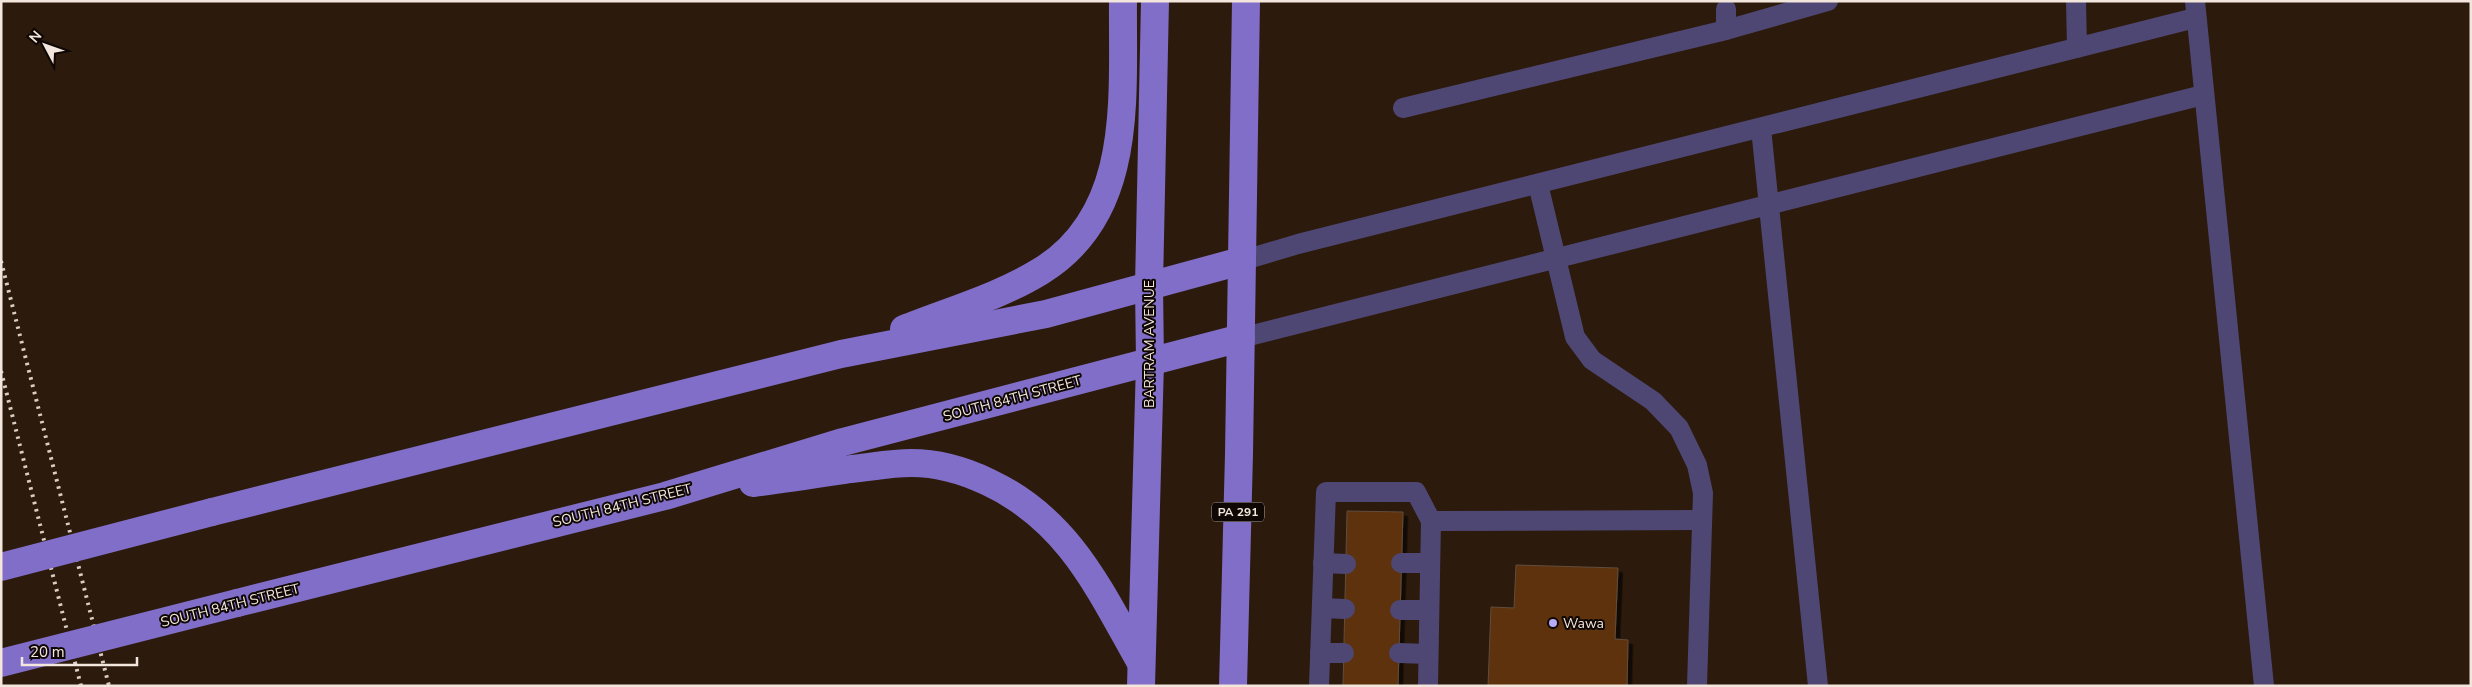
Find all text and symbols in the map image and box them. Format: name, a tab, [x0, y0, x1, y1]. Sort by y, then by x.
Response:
north arrow	[20, 20, 70, 70]
text: N	[25, 27, 46, 47]
street label: BARTRAM AVENUE	[1140, 280, 1159, 408]
street label: SOUTH 84TH STREET	[941, 371, 1084, 426]
street label: SOUTH 84TH STREET	[551, 479, 694, 532]
road number: PA 291	[1212, 502, 1264, 522]
street label: SOUTH 84TH STREET	[159, 579, 302, 632]
place label: Wawa	[1563, 614, 1604, 633]
marker: Wawa	[1547, 617, 1559, 629]
scale bar	[22, 634, 138, 666]
text: 20 m	[30, 642, 65, 662]

